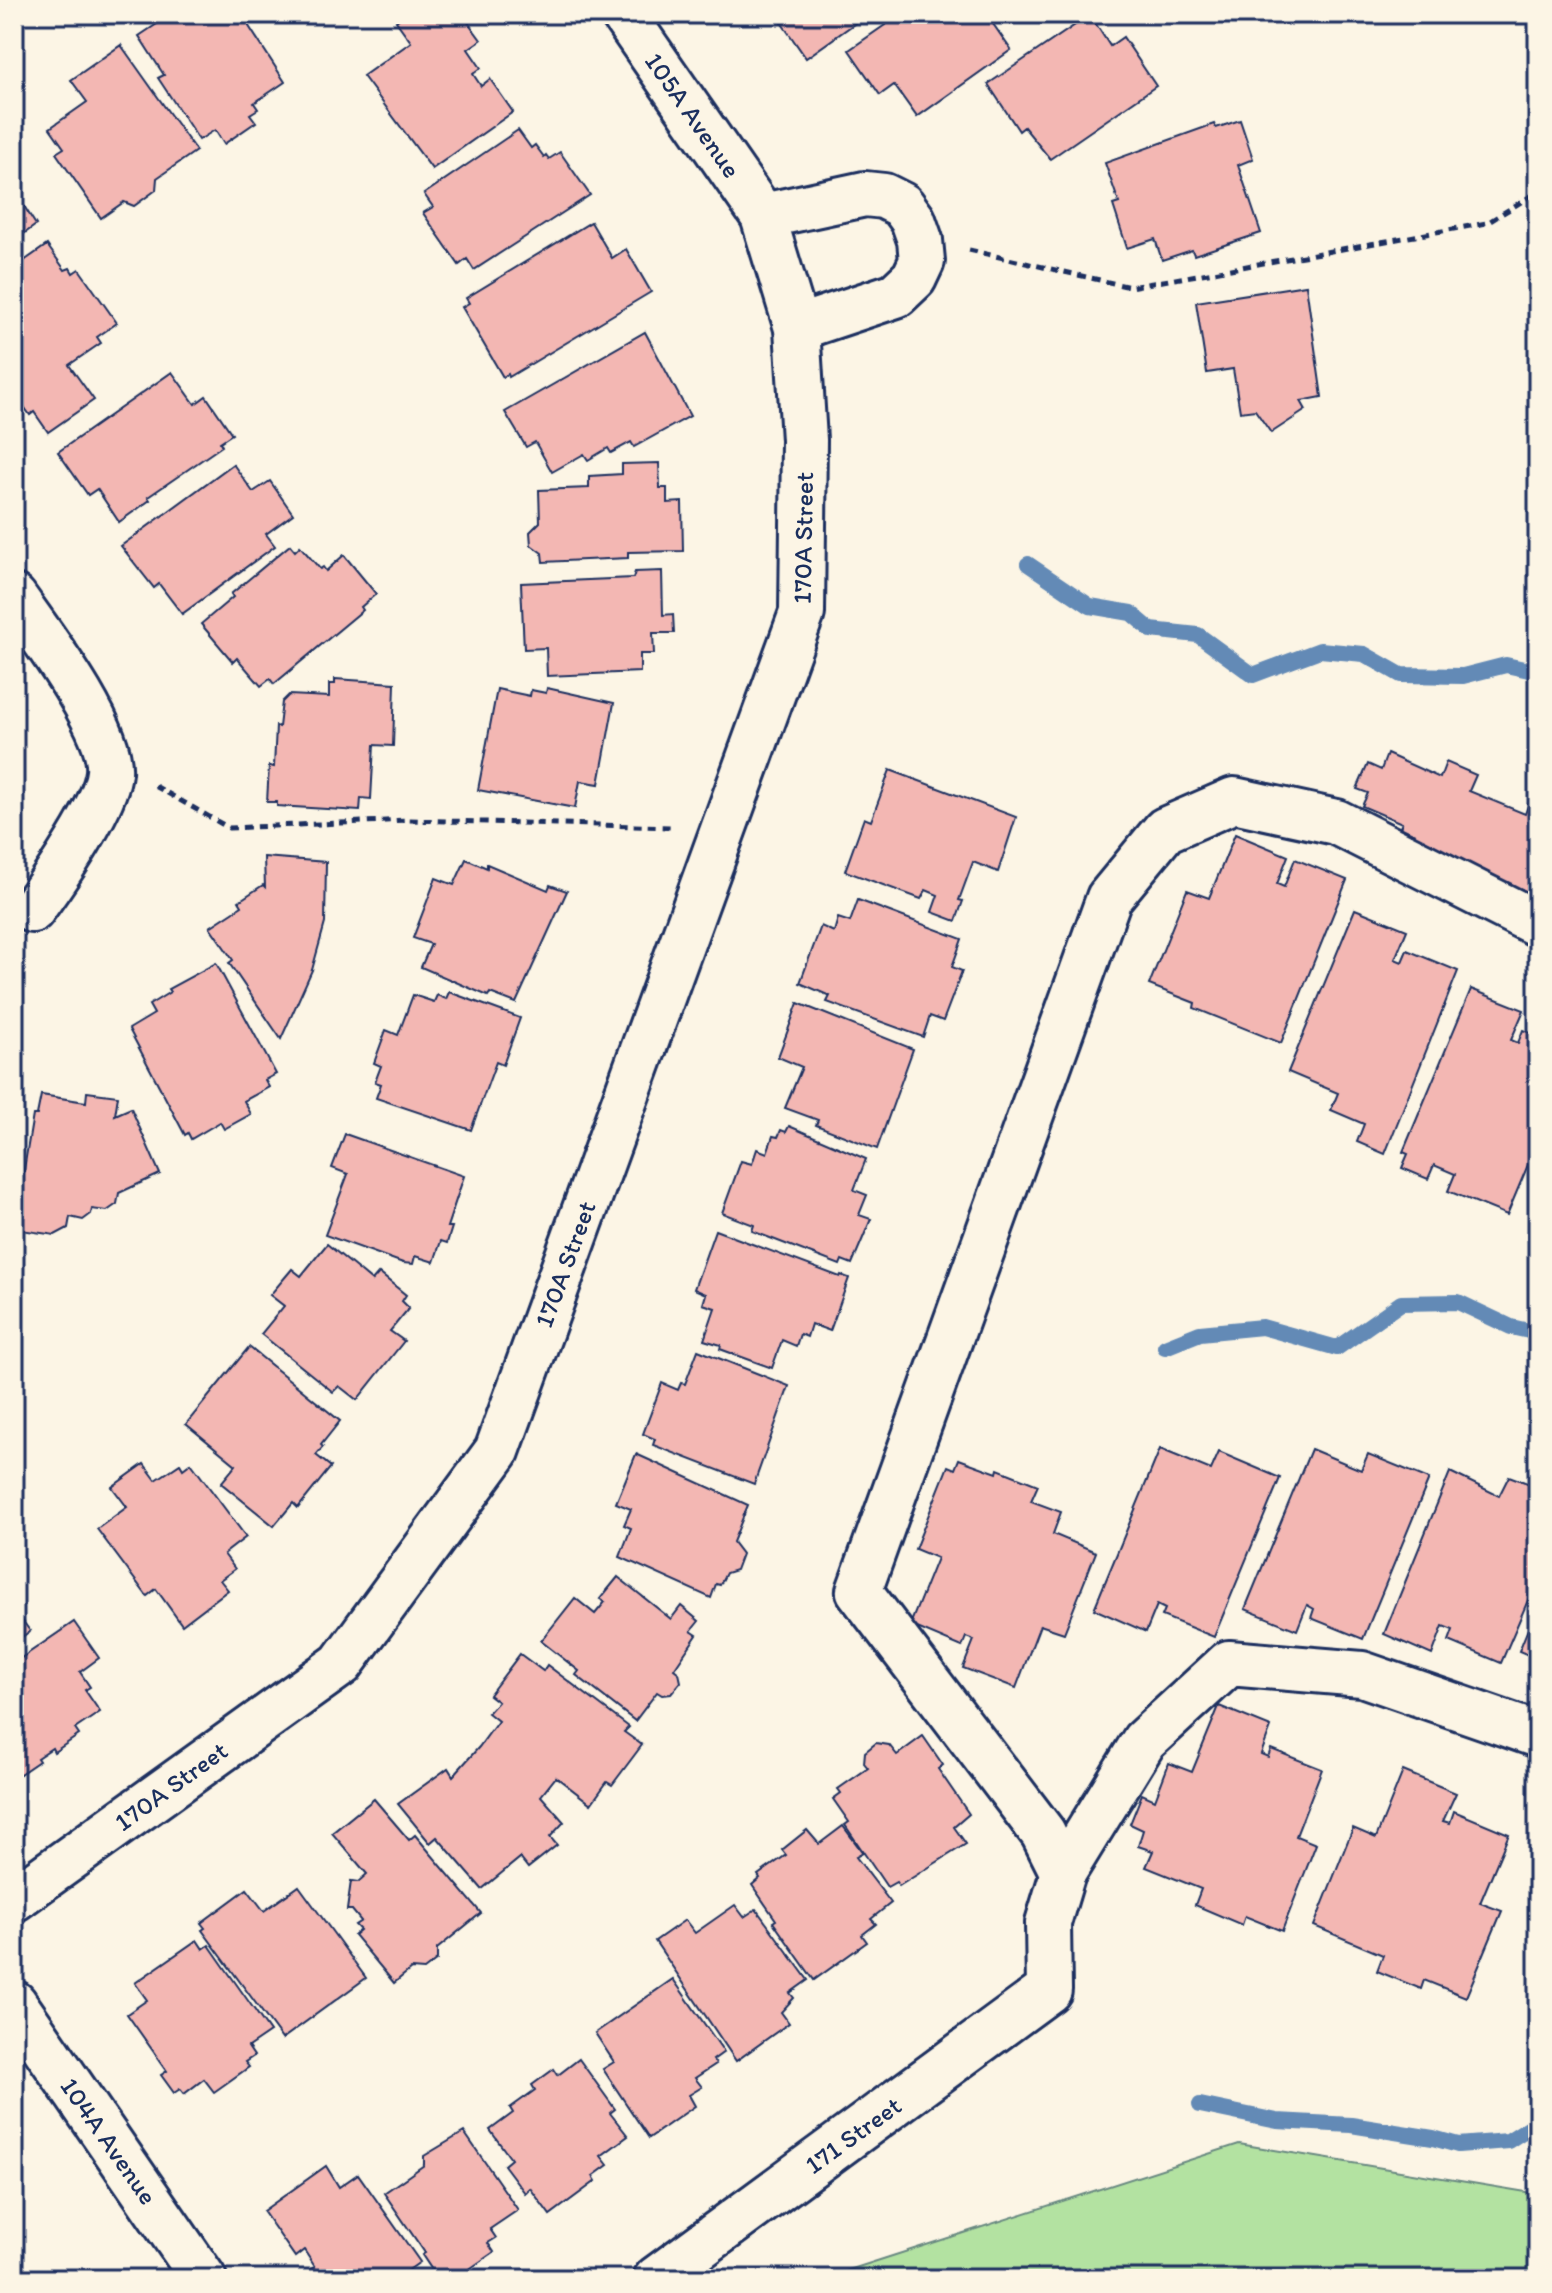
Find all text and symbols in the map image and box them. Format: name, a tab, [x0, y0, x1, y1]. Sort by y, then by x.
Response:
street label: 105A Avenue	[638, 46, 748, 184]
street label: 170A Street	[786, 471, 820, 604]
street label: 170A Street	[527, 1196, 603, 1332]
street label: 170A Street	[108, 1734, 234, 1838]
street label: 104A Avenue	[53, 2071, 165, 2211]
street label: 171 Street	[798, 2089, 908, 2181]

